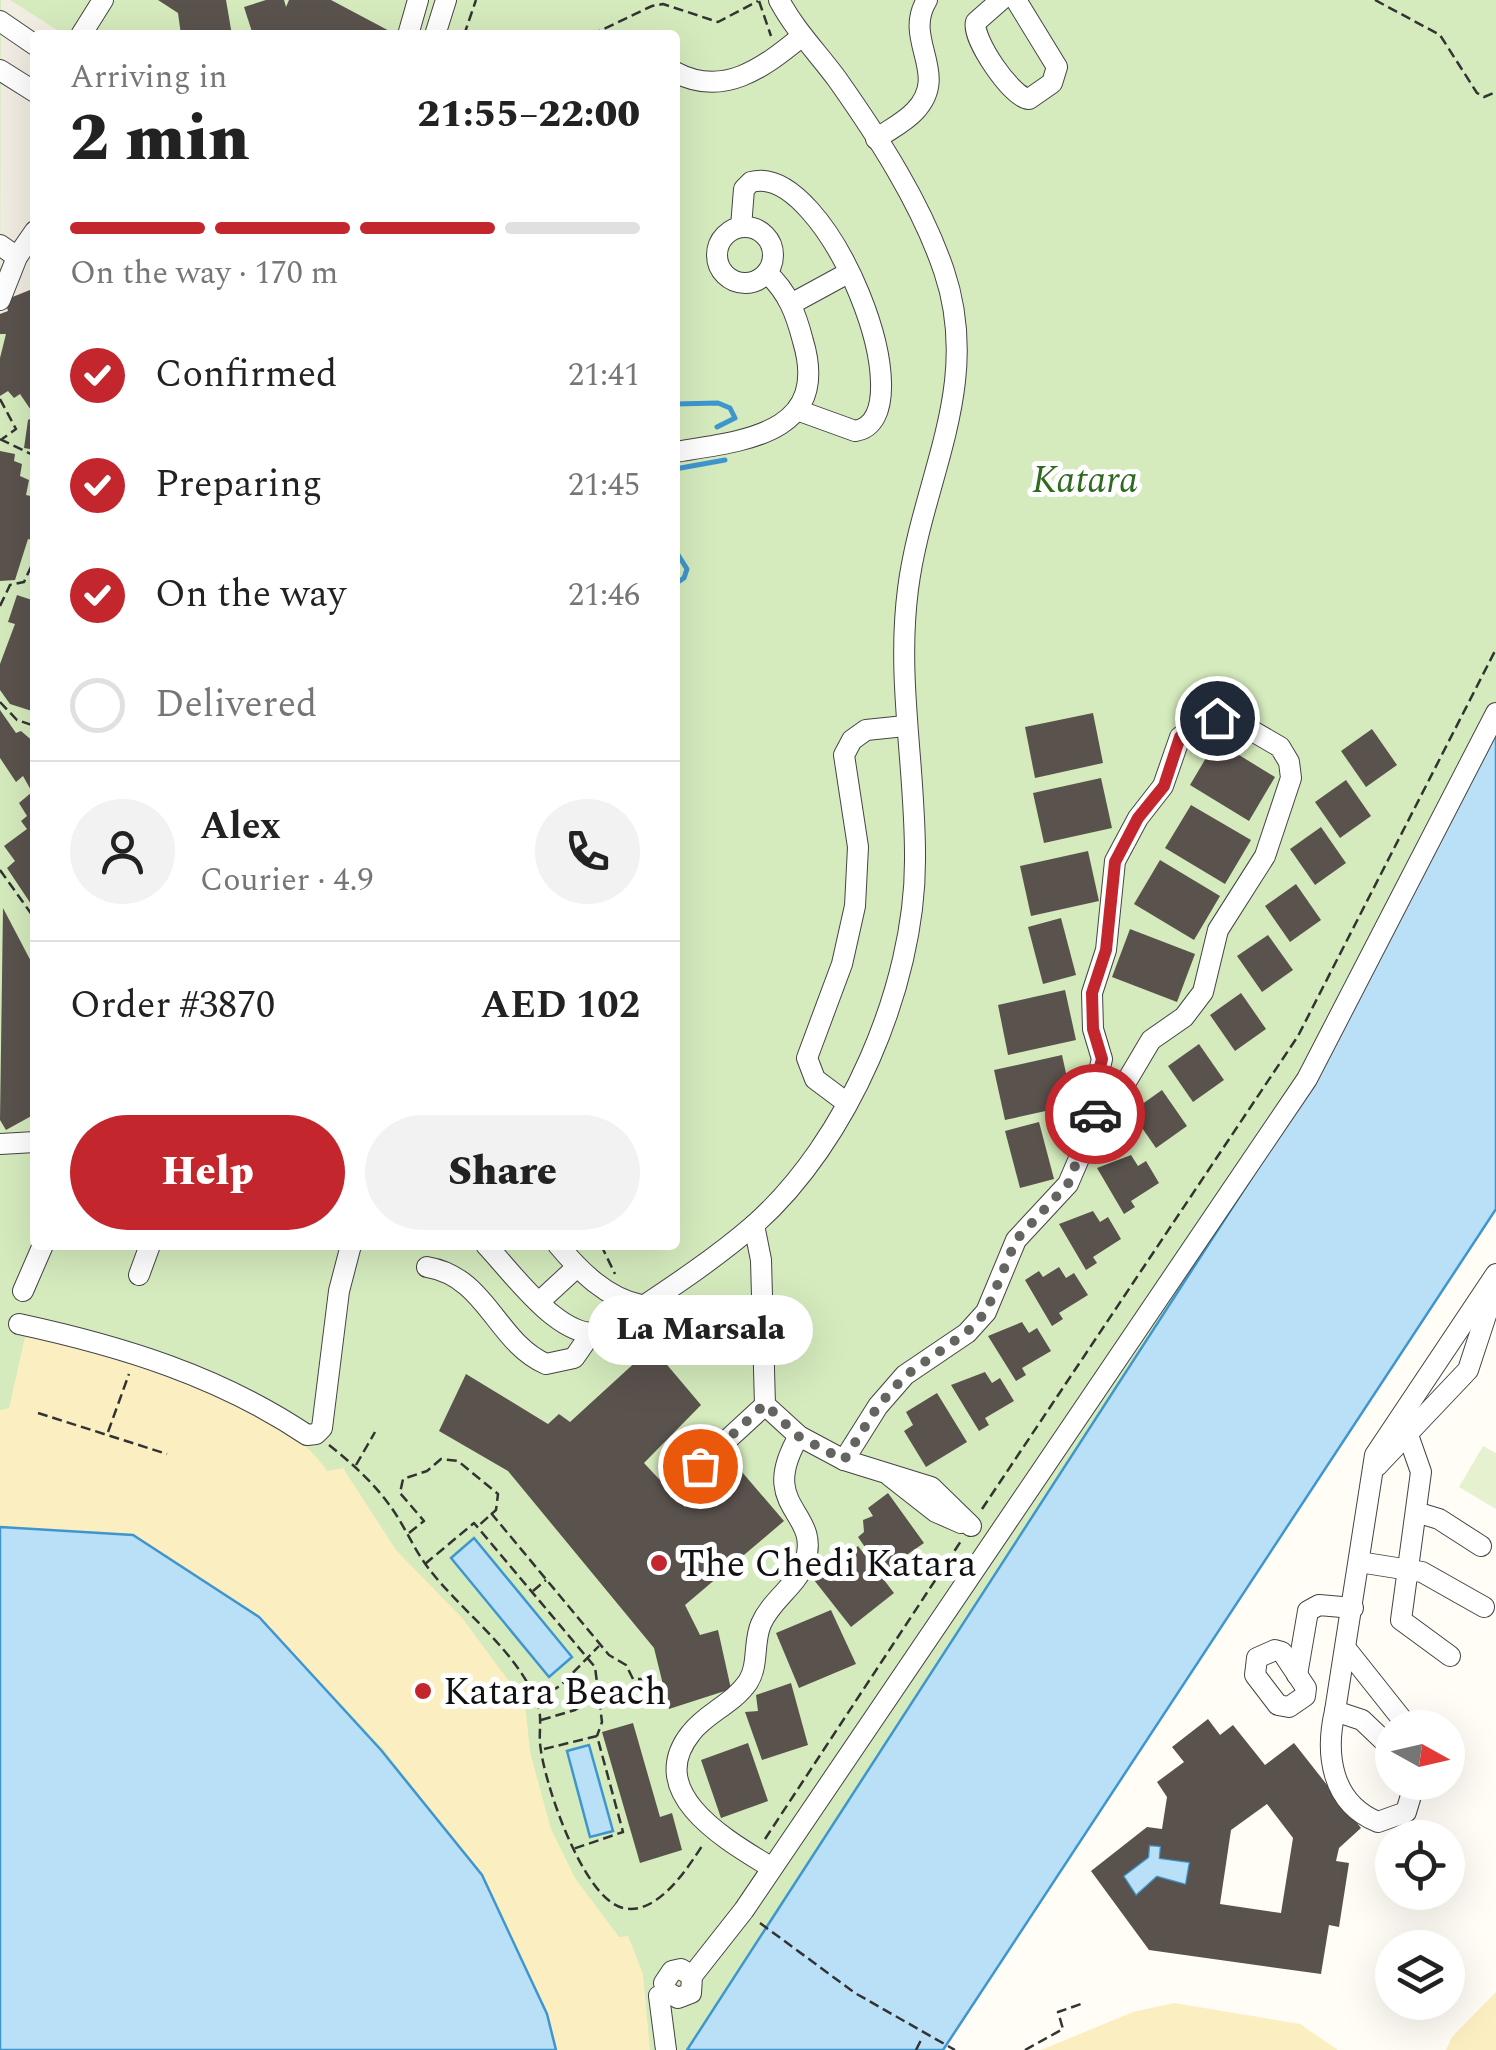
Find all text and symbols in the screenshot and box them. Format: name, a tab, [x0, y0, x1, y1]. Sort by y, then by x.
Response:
text: Arriving in	[70, 53, 227, 102]
text: 21:55–22:00	[417, 86, 640, 144]
text: 2 min	[70, 90, 250, 189]
text: On the way · 170 m	[70, 249, 338, 298]
text: Confirmed	[155, 346, 337, 404]
icon: check	[70, 348, 125, 403]
text: 21:41	[568, 351, 640, 400]
park label: Katara	[1032, 452, 1138, 510]
text: Preparing	[155, 456, 322, 514]
icon: check	[70, 458, 125, 513]
text: 21:45	[568, 461, 640, 510]
text: On the way	[155, 566, 346, 624]
icon: check	[70, 568, 125, 623]
text: 21:46	[568, 571, 640, 620]
text: Delivered	[155, 676, 317, 734]
pin	[1175, 676, 1260, 761]
icon: home	[1190, 691, 1245, 746]
text: Alex	[200, 798, 281, 856]
button: person	[70, 799, 175, 904]
button: phone	[535, 799, 640, 904]
text: Courier · 4.9	[200, 856, 373, 905]
text: Order #3870	[70, 977, 275, 1035]
text: AED 102	[481, 977, 640, 1035]
courier	[1045, 1064, 1145, 1164]
icon: car	[1068, 1087, 1123, 1142]
button: Help	[70, 1115, 345, 1230]
button: Share	[365, 1115, 640, 1230]
callout: La Marsala	[588, 1296, 812, 1366]
text: La Marsala	[616, 1305, 785, 1354]
pin	[658, 1424, 743, 1509]
icon: bag	[673, 1439, 728, 1494]
place label: The Chedi Katara	[679, 1536, 977, 1594]
marker: The Chedi Katara	[648, 1552, 670, 1574]
place label: Katara Beach	[443, 1664, 667, 1722]
marker: Katara Beach	[412, 1680, 434, 1702]
north arrow	[1375, 1710, 1465, 1800]
map controls	[1375, 1710, 1465, 2020]
button: locate	[1375, 1820, 1465, 1910]
button: layers	[1375, 1930, 1465, 2020]

